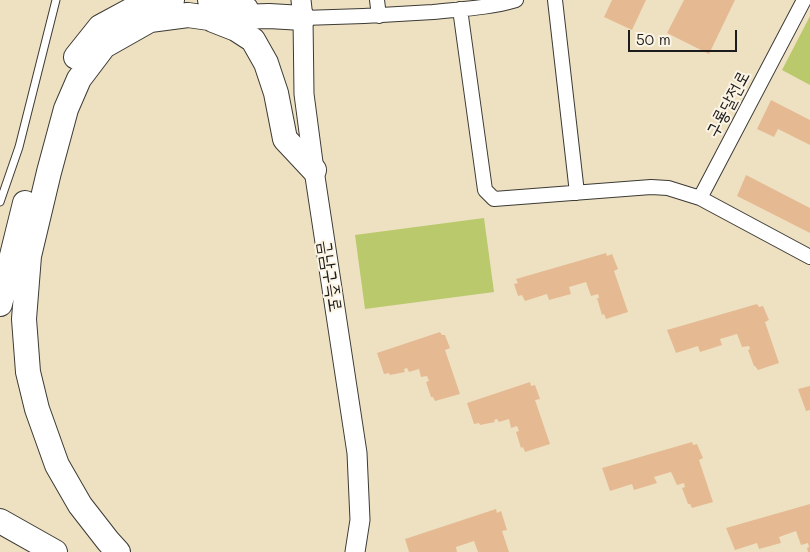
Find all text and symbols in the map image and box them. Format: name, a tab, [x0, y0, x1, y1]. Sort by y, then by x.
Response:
scale bar	[630, 20, 739, 52]
text: 50 m	[636, 29, 671, 49]
street label: 구룡달전로	[701, 67, 755, 141]
street label: 금남구즉로	[314, 239, 346, 313]

